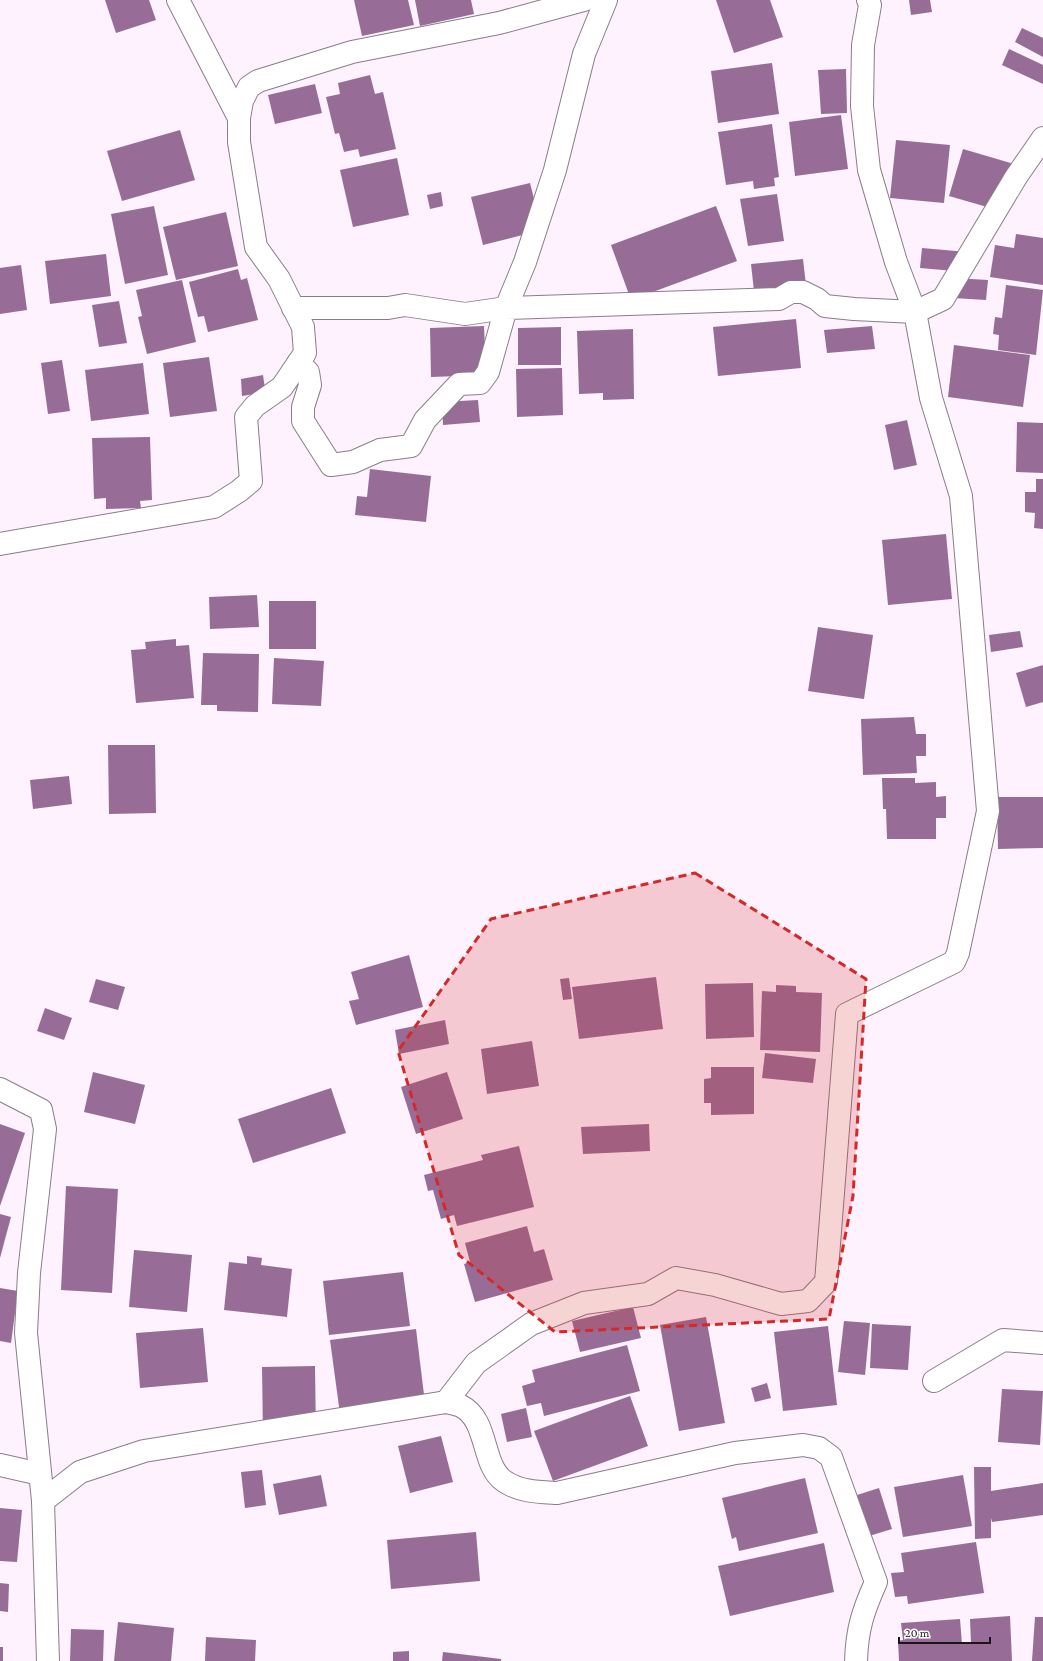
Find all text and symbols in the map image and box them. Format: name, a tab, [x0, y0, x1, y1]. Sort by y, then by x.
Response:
scale bar	[899, 1619, 990, 1645]
text: 20 m	[905, 1626, 930, 1640]

